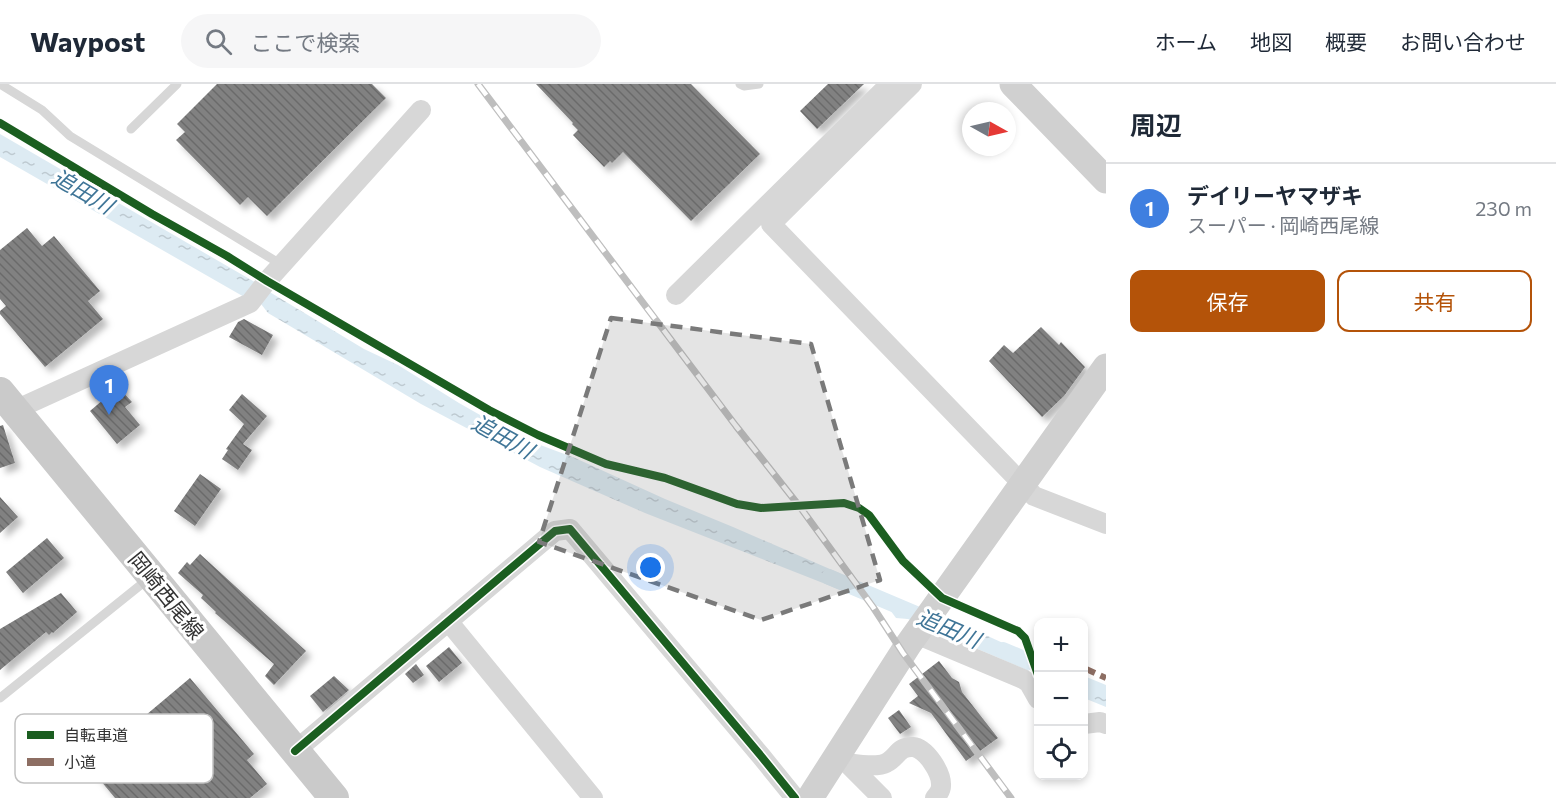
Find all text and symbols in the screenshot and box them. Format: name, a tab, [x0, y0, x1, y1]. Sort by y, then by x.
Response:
search box	[181, 14, 601, 68]
text: Waypost	[30, 24, 145, 58]
icon: search	[202, 25, 235, 58]
text: ここで検索	[250, 29, 360, 56]
text: ホーム	[1155, 29, 1217, 54]
text: 地図	[1250, 29, 1292, 54]
text: 概要	[1325, 29, 1367, 54]
text: お問い合わせ	[1400, 29, 1526, 54]
north arrow	[962, 102, 1016, 156]
text: 周辺	[1130, 109, 1182, 140]
water label: 追田川	[48, 163, 120, 220]
text: デイリーヤマザキ	[1187, 182, 1363, 209]
text: 1	[1145, 196, 1154, 220]
text: 230 m	[1475, 196, 1532, 220]
text: スーパー · 岡崎西尾線	[1187, 213, 1379, 237]
button: 保存	[1130, 270, 1325, 332]
button: 共有	[1337, 270, 1532, 332]
pin: 1	[90, 366, 128, 415]
water label: 追田川	[468, 408, 540, 465]
street label: 岡崎西尾線	[124, 546, 210, 644]
your location	[636, 553, 665, 582]
water label: 追田川	[913, 603, 986, 654]
map controls	[1034, 618, 1088, 780]
button: +	[1034, 618, 1088, 672]
button: −	[1034, 672, 1088, 726]
legend	[15, 714, 213, 783]
text: 自転車道	[64, 725, 128, 744]
button: locate	[1034, 726, 1088, 780]
text: 小道	[64, 752, 96, 771]

